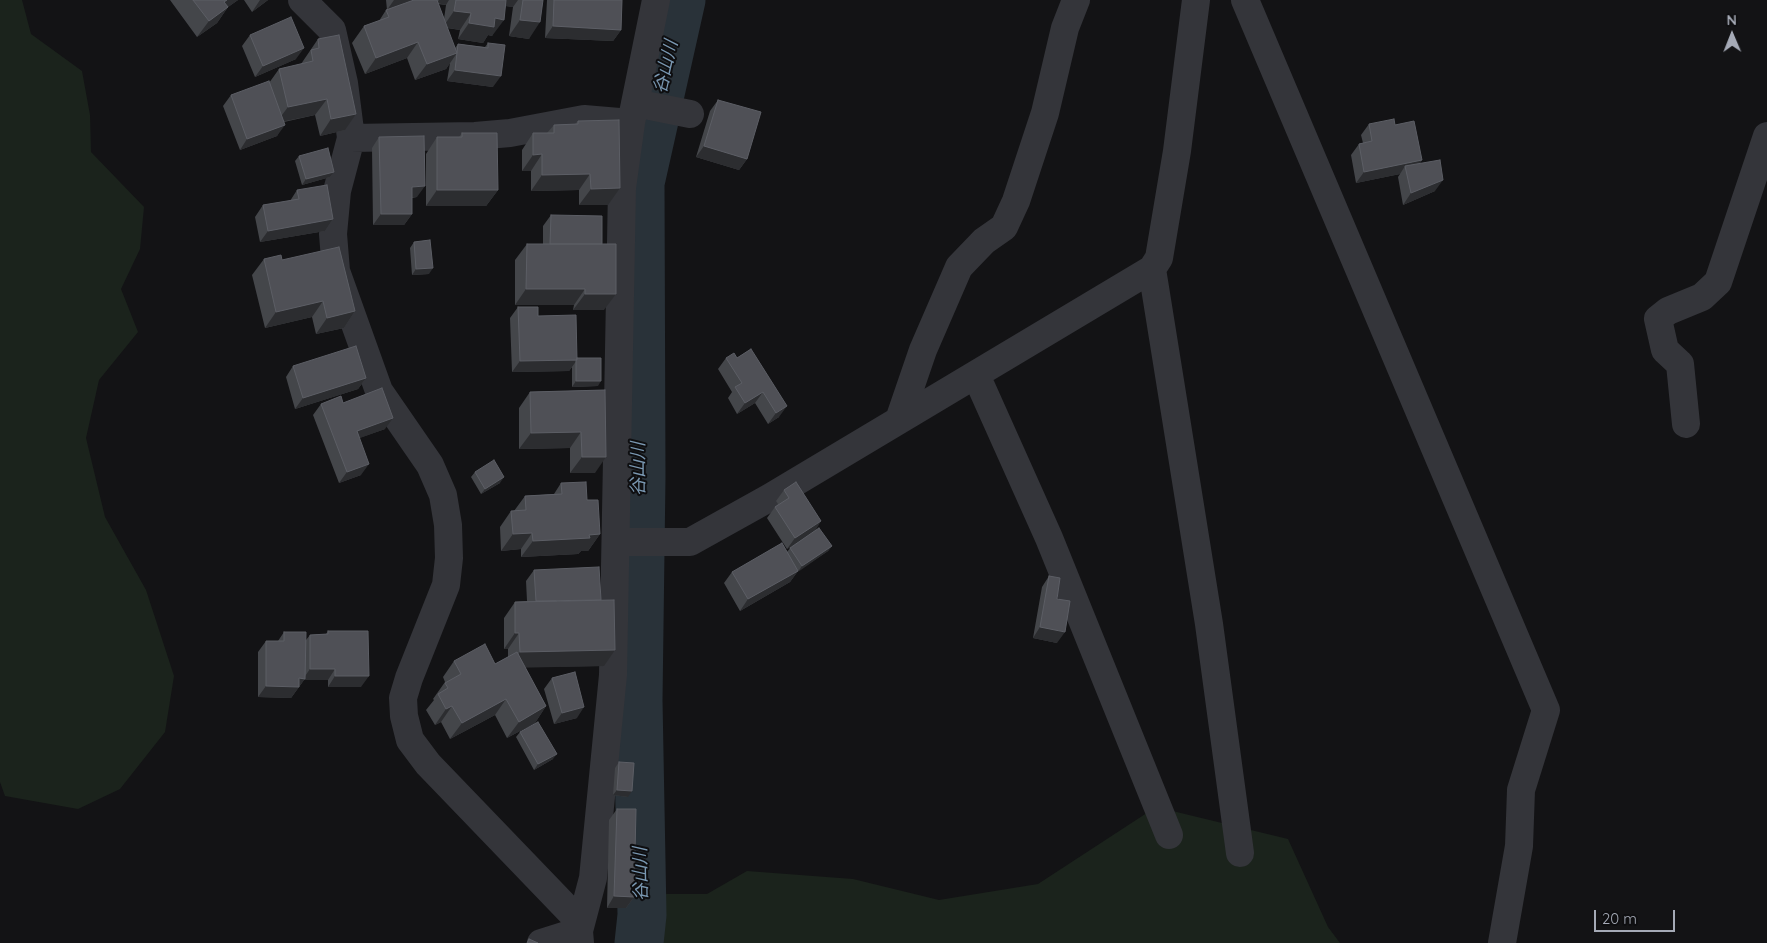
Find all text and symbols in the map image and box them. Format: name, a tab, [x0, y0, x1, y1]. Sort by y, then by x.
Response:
north arrow	[1707, 10, 1757, 60]
text: N	[1726, 11, 1737, 29]
water label: 谷山川	[649, 38, 683, 96]
water label: 谷山川	[628, 442, 650, 496]
water label: 谷山川	[630, 847, 652, 901]
scale bar	[1597, 900, 1678, 932]
text: 20 m	[1602, 909, 1637, 928]

